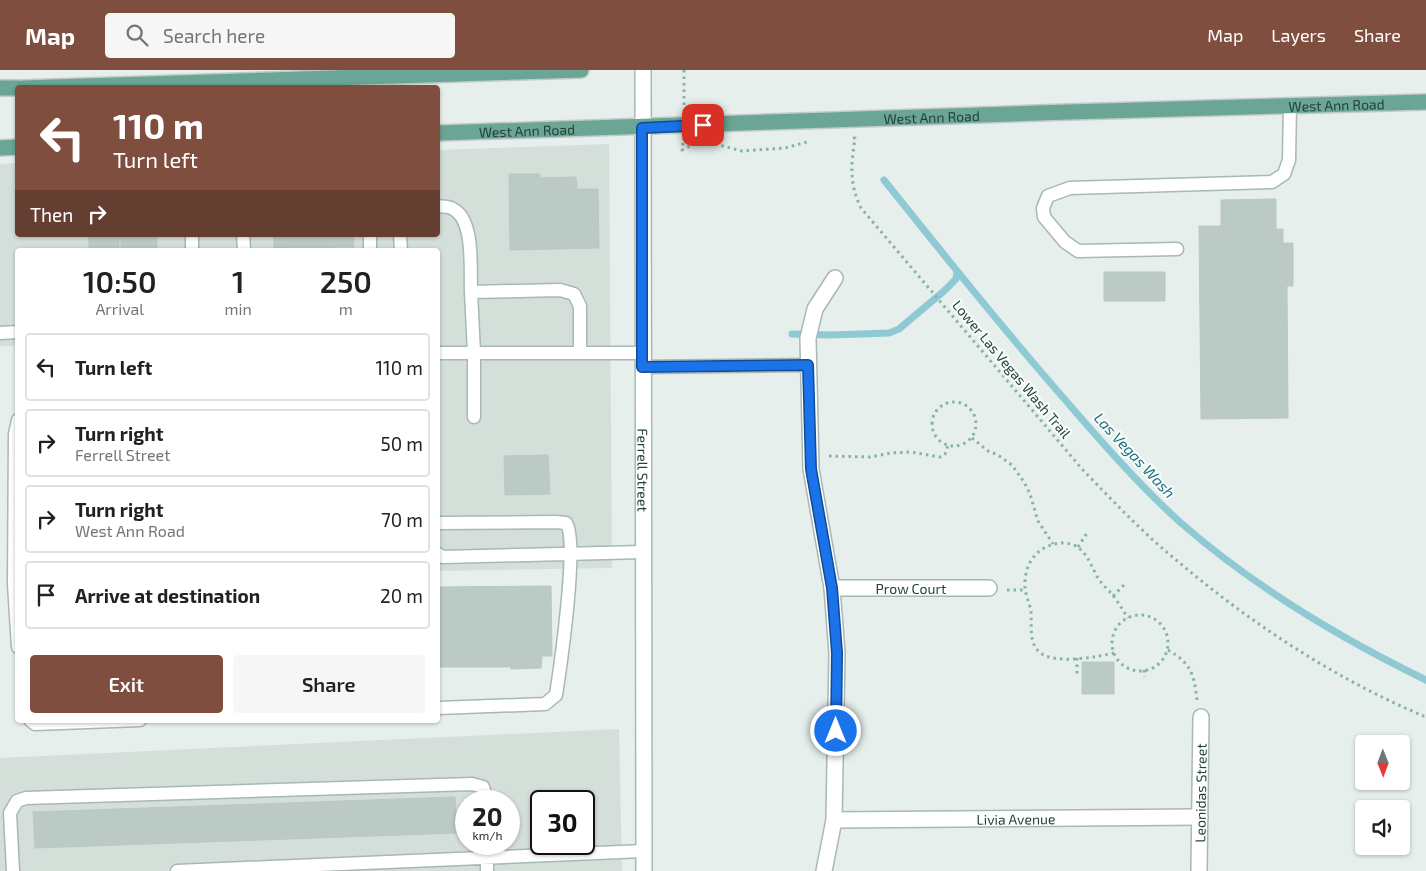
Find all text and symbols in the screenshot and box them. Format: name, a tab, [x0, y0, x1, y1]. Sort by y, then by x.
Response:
search box	[105, 13, 455, 58]
text: Map	[25, 21, 75, 50]
icon: search	[123, 21, 151, 49]
text: Search here	[163, 24, 265, 47]
text: Map	[1207, 24, 1243, 46]
text: Layers	[1271, 24, 1326, 46]
text: Share	[1354, 24, 1401, 46]
street label: West Ann Road	[1288, 95, 1385, 114]
text: 110 m	[113, 104, 204, 146]
pin	[682, 104, 724, 146]
icon: left	[30, 105, 95, 170]
street label: West Ann Road	[883, 106, 980, 127]
icon: arrive	[689, 111, 717, 139]
street label: West Ann Road	[479, 120, 575, 140]
text: Turn left	[113, 146, 198, 172]
icon: right	[83, 200, 111, 228]
text: Then	[30, 203, 73, 226]
text: 10:50	[83, 263, 157, 299]
text: 1	[232, 263, 244, 299]
text: 250	[320, 263, 372, 299]
street label: Lower Las Vegas Wash Trail	[949, 297, 1075, 442]
text: Arrival	[95, 299, 144, 318]
text: min	[225, 299, 252, 318]
text: m	[339, 299, 353, 318]
icon: left	[32, 353, 60, 381]
text: Turn left	[75, 356, 152, 379]
text: 110 m	[376, 356, 423, 379]
water label: Las Vegas Wash	[1091, 409, 1179, 501]
text: Turn right	[75, 422, 163, 445]
street label: Ferrell Street	[635, 428, 652, 512]
icon: right	[32, 429, 60, 457]
text: 50 m	[380, 432, 423, 455]
text: Ferrell Street	[75, 445, 170, 464]
text: Turn right	[75, 498, 163, 521]
icon: right	[32, 505, 60, 533]
text: 70 m	[381, 508, 423, 531]
text: West Ann Road	[75, 521, 185, 540]
street label: Prow Court	[876, 580, 946, 597]
icon: arrive	[32, 581, 60, 609]
text: Arrive at destination	[75, 584, 260, 607]
text: 20 m	[380, 584, 423, 607]
button: Exit	[30, 655, 223, 713]
button: Share	[233, 655, 425, 713]
position arrow	[809, 704, 861, 756]
north arrow	[1355, 735, 1410, 790]
map controls	[1355, 735, 1410, 855]
street label: Leonidas Street	[1191, 743, 1209, 843]
speed limit sign: 30	[530, 790, 595, 855]
button: sound	[1355, 800, 1410, 855]
text: 20	[472, 801, 503, 831]
street label: Livia Avenue	[976, 810, 1056, 827]
text: km/h	[473, 828, 502, 842]

